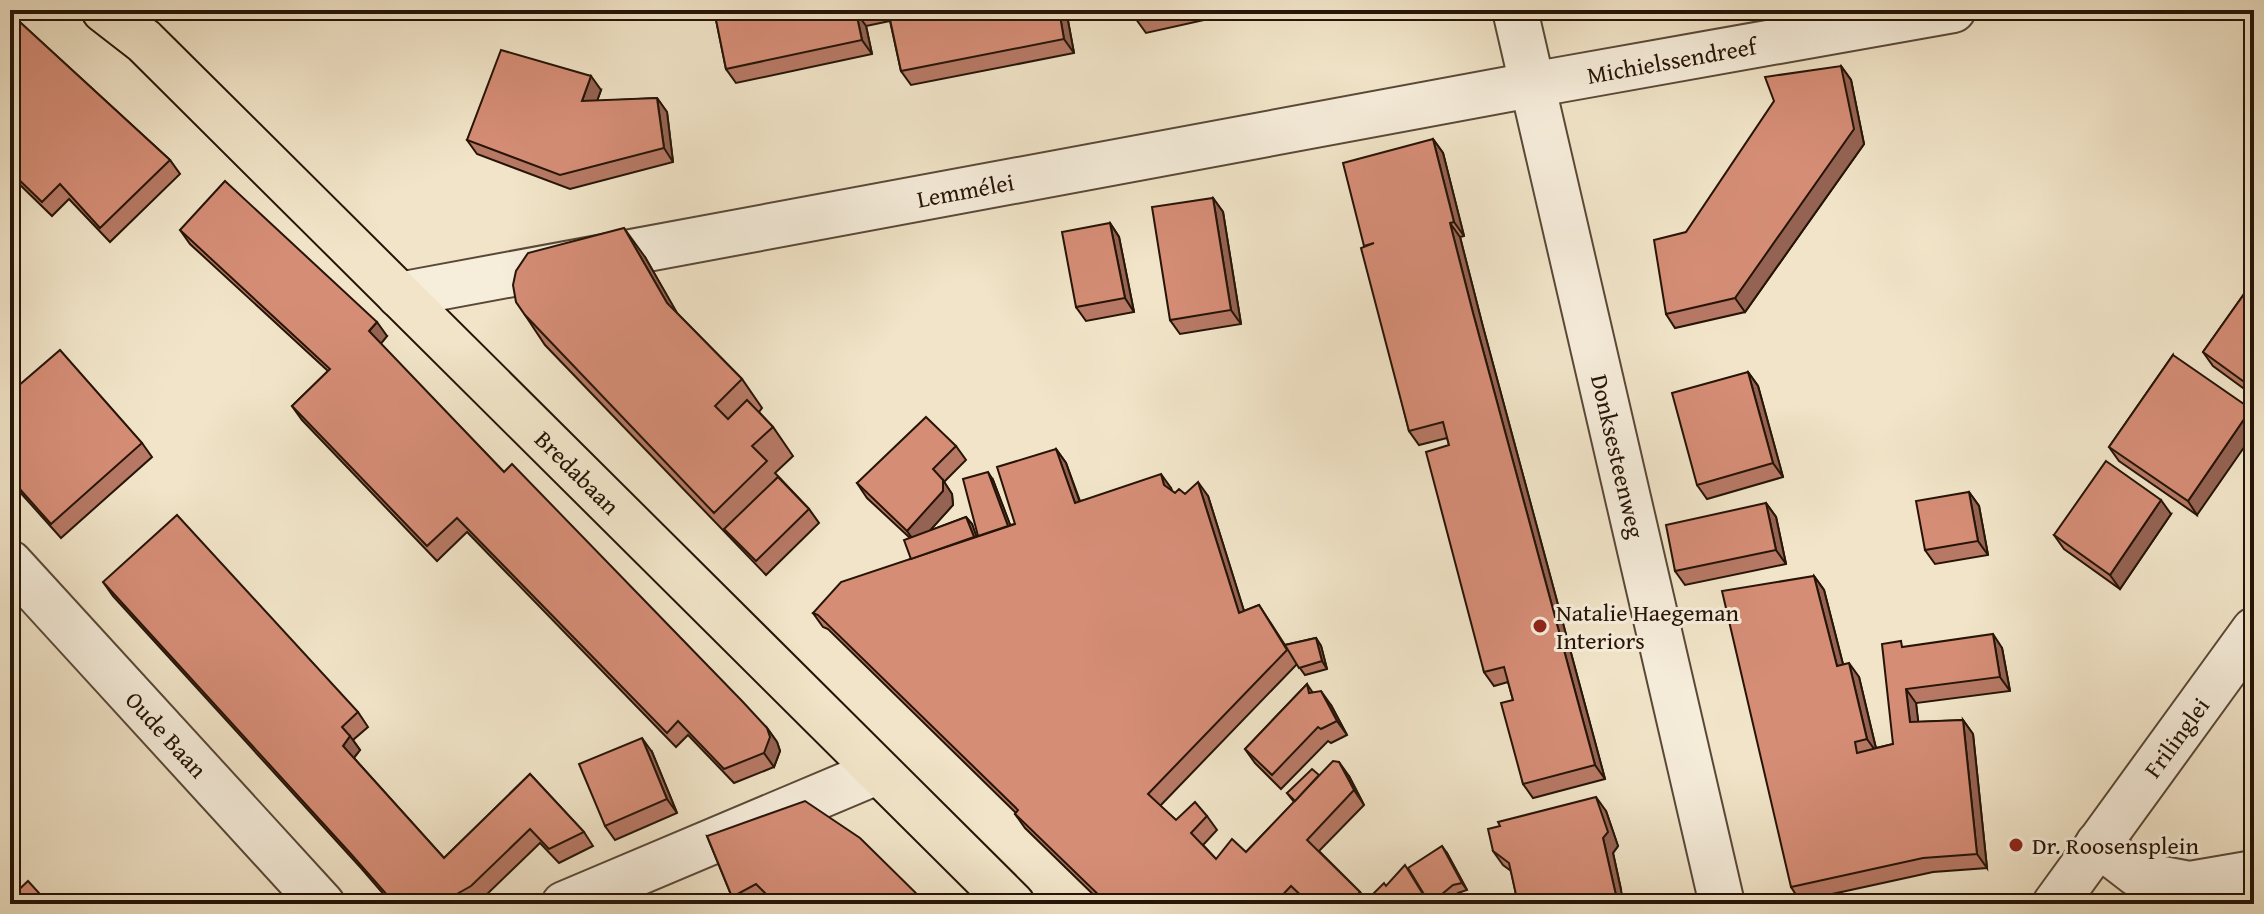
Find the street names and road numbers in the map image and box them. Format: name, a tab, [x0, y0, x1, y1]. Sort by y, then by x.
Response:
street label: Michielssendreef	[1584, 27, 1761, 92]
street label: Lemmélei	[914, 164, 1017, 216]
street label: Donksesteenweg	[1582, 371, 1654, 542]
street label: Bredabaan	[527, 422, 628, 523]
street label: Oude Baan	[118, 683, 216, 786]
street label: Frilinglei	[2135, 690, 2217, 785]

